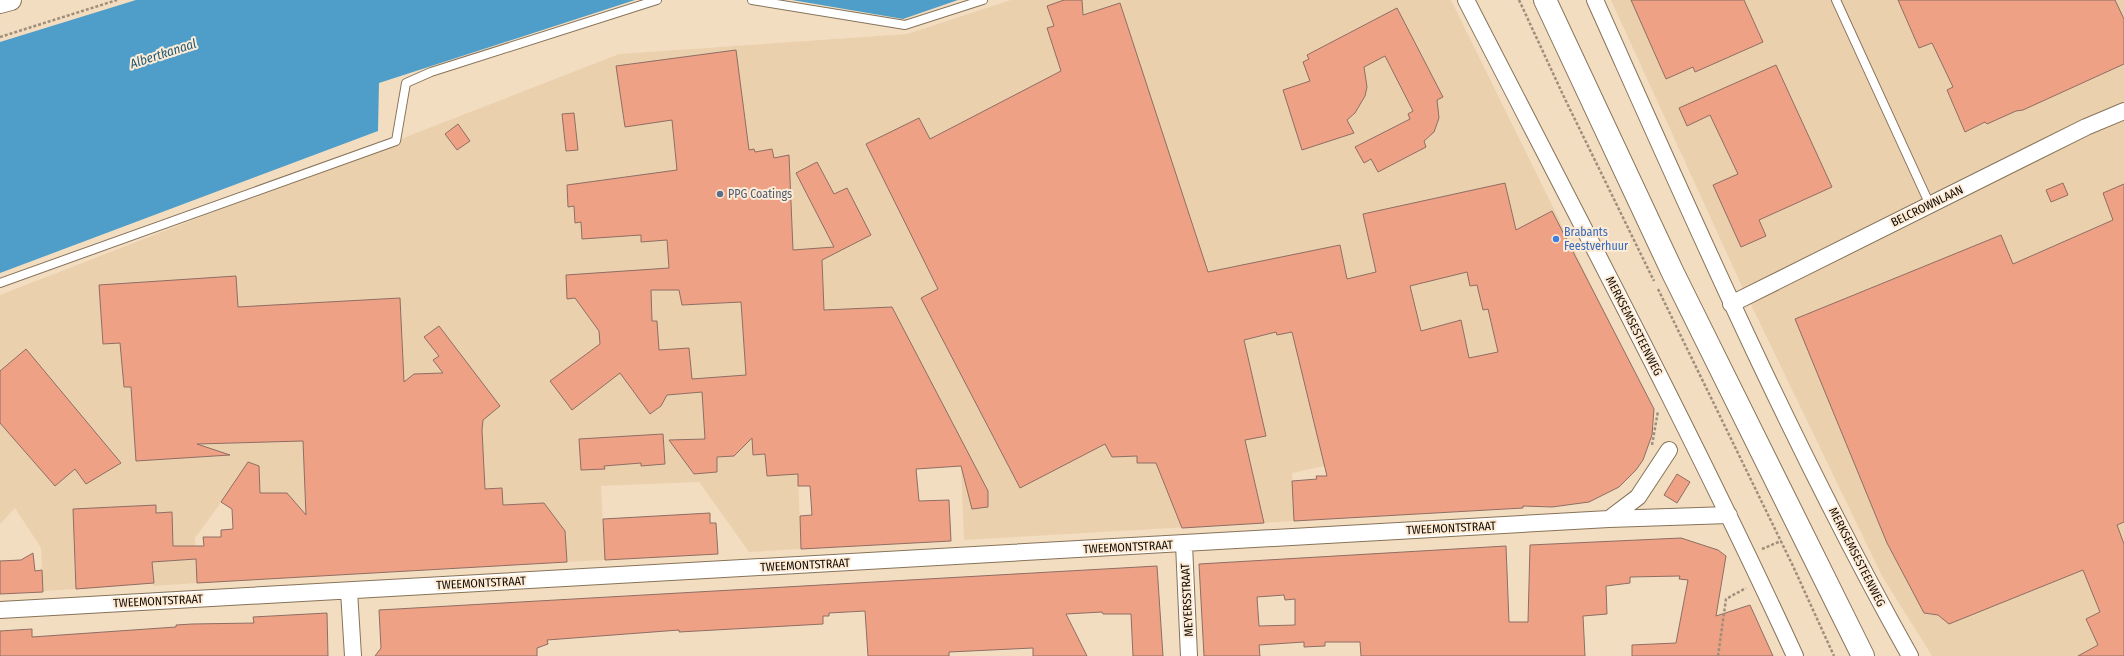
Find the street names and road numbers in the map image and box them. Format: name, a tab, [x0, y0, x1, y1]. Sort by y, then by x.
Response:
street label: BELCROWNLAAN	[1889, 182, 1965, 230]
street label: MERKSEMSESTEENWEG	[1603, 274, 1665, 378]
street label: MERKSEMSESTEENWEG	[1826, 505, 1888, 609]
street label: TWEEMONTSTRAAT	[1406, 519, 1497, 537]
street label: TWEEMONTSTRAAT	[1083, 538, 1174, 556]
street label: TWEEMONTSTRAAT	[760, 556, 851, 574]
street label: MEYERSSTRAAT	[1178, 563, 1196, 637]
street label: TWEEMONTSTRAAT	[436, 574, 527, 592]
street label: TWEEMONTSTRAAT	[113, 592, 204, 610]

